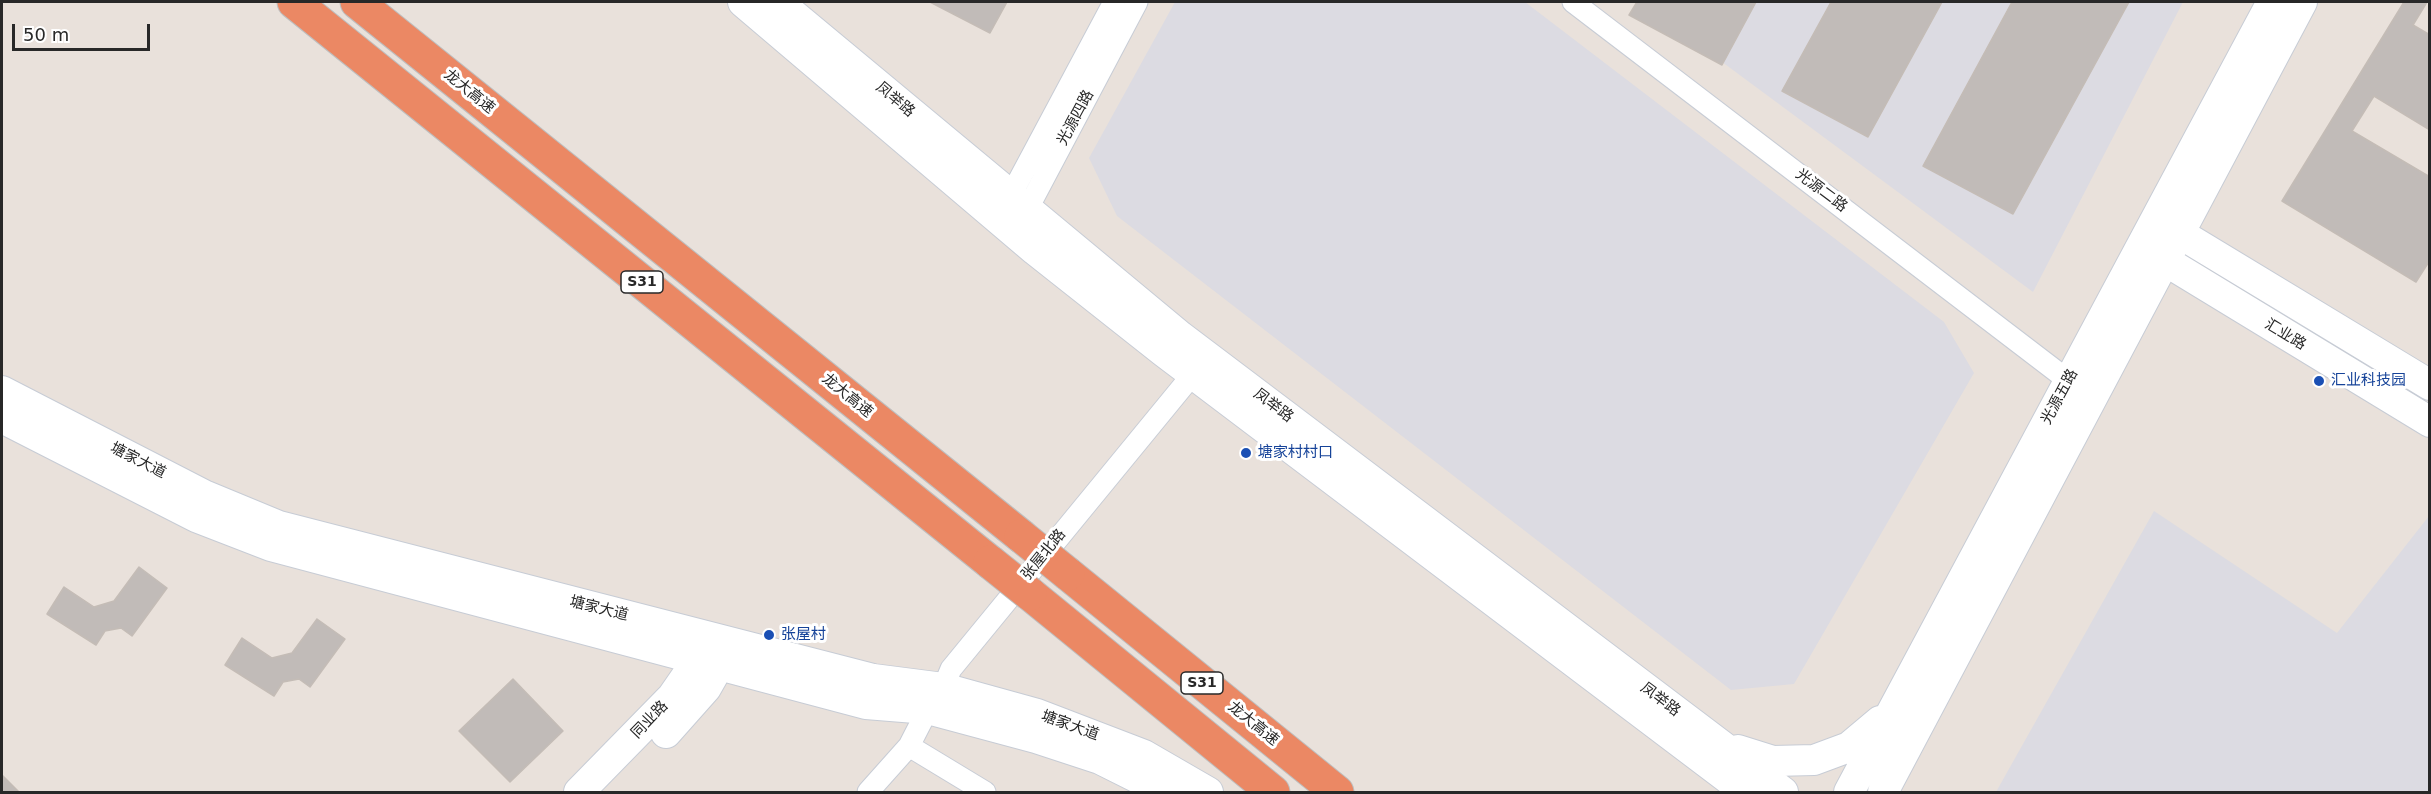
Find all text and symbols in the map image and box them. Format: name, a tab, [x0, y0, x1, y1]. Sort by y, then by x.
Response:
scale bar	[15, 12, 153, 50]
text: 50 m	[23, 24, 69, 45]
street label: 龙大高速	[440, 66, 498, 118]
street label: 凤举路	[872, 79, 918, 121]
street label: 光源四路	[1054, 87, 1098, 149]
street label: 光源二路	[1792, 166, 1850, 216]
road number: S31	[621, 271, 663, 293]
street label: 汇业路	[2261, 316, 2309, 354]
street label: 光源五路	[2038, 366, 2082, 428]
street label: 龙大高速	[818, 370, 876, 422]
place label: 汇业科技园	[2331, 372, 2406, 390]
marker: 汇业科技园	[2312, 374, 2326, 388]
street label: 凤举路	[1250, 385, 1296, 427]
street label: 塘家大道	[107, 439, 169, 483]
place label: 塘家村村口	[1258, 444, 1333, 462]
marker: 塘家村村口	[1239, 446, 1253, 460]
street label: 张屋北路	[1018, 526, 1070, 584]
street label: 塘家大道	[568, 593, 630, 625]
place label: 张屋村	[781, 626, 826, 644]
marker: 张屋村	[762, 628, 776, 642]
road number: S31	[1181, 672, 1223, 694]
street label: 凤举路	[1637, 679, 1683, 721]
street label: 同业路	[628, 698, 672, 742]
street label: 龙大高速	[1224, 698, 1282, 750]
street label: 塘家大道	[1039, 707, 1101, 745]

